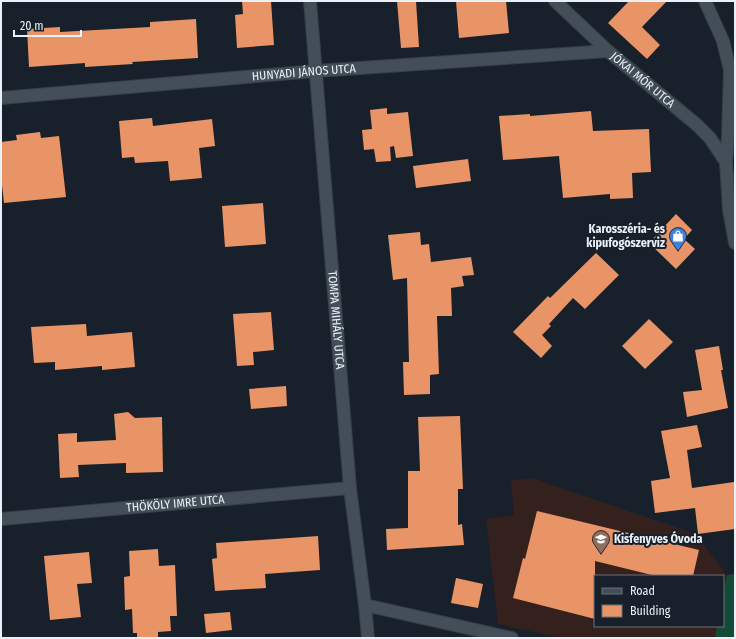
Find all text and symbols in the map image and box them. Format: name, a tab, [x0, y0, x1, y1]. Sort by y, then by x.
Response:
scale bar	[14, 12, 81, 38]
text: 20 m	[20, 19, 44, 33]
street label: JÓKAI MÓR UTCA	[608, 49, 678, 111]
street label: HUNYADI JÁNOS UTCA	[251, 61, 357, 83]
place label: Karosszéria- és kipufogószerviz	[586, 222, 666, 250]
shop icon: Karosszéria- és kipufogószerviz	[668, 226, 688, 251]
street label: TOMPA MIHÁLY UTCA	[325, 270, 347, 370]
street label: THÖKÖLY IMRE UTCA	[126, 492, 226, 515]
school or university icon: Kisfenyves Óvoda	[591, 529, 611, 554]
place label: Kisfenyves Óvoda	[614, 530, 703, 546]
legend	[594, 575, 724, 627]
text: Road	[630, 584, 655, 598]
text: Building	[630, 604, 671, 618]

